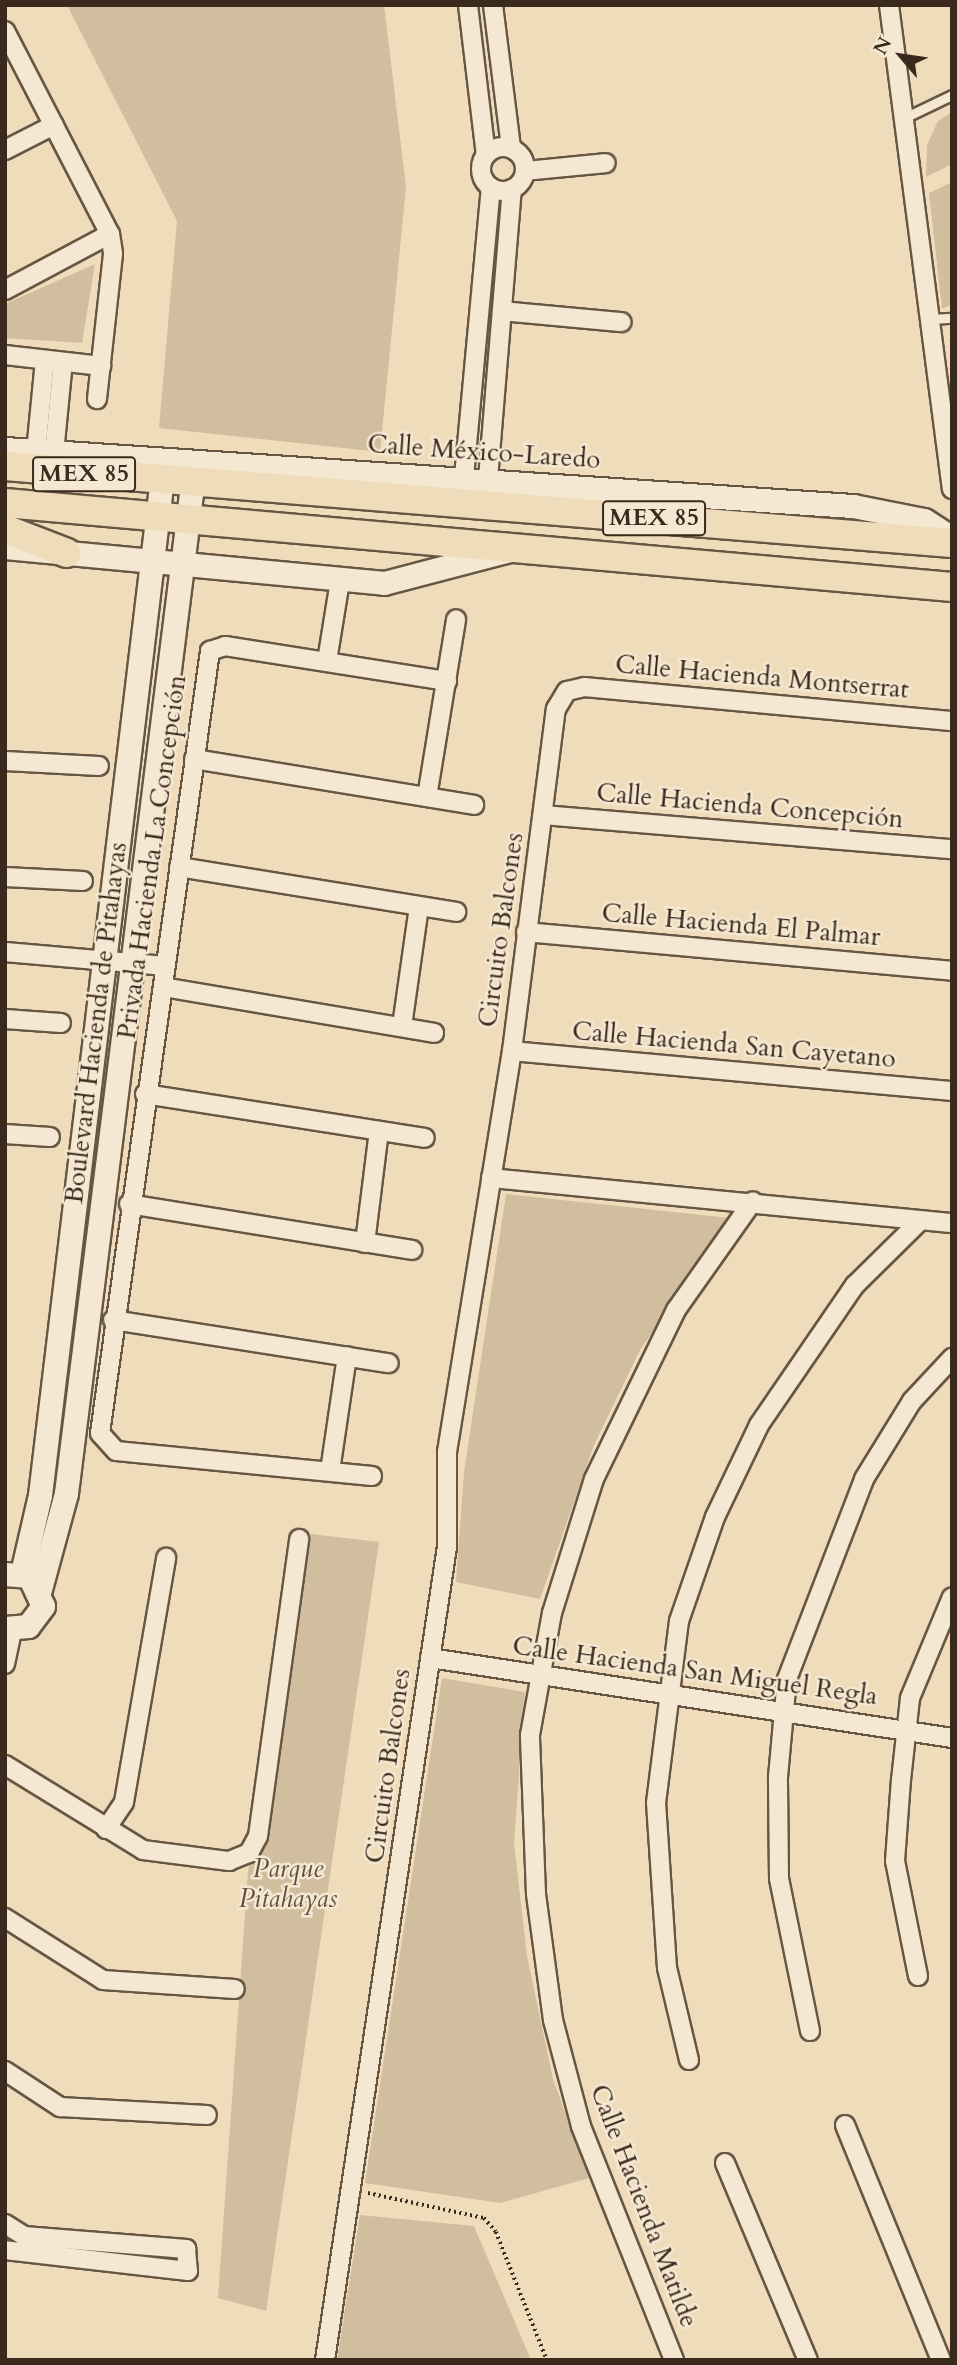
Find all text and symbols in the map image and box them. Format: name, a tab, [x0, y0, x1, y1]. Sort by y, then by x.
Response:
north arrow	[866, 21, 936, 91]
text: N	[867, 32, 898, 59]
street label: Calle México-Laredo	[367, 428, 601, 476]
road number: MEX 85	[32, 453, 136, 494]
road number: MEX 85	[602, 498, 706, 538]
street label: Calle Hacienda Montserrat	[614, 649, 910, 705]
street label: Privada Hacienda La Concepción	[111, 673, 193, 1041]
street label: Calle Hacienda Concepción	[595, 777, 905, 835]
street label: Circuito Balcones	[472, 831, 530, 1029]
street label: Boulevard Hacienda de Pitahayas	[58, 841, 134, 1205]
street label: Calle Hacienda El Palmar	[600, 897, 882, 953]
street label: Calle Hacienda San Cayetano	[571, 1015, 897, 1075]
street label: Calle Hacienda San Miguel Regla	[511, 1630, 879, 1712]
street label: Circuito Balcones	[359, 1667, 417, 1865]
park label: Parque Pitahayas	[239, 1853, 337, 1914]
street label: Calle Hacienda Matilde	[583, 2080, 705, 2332]

